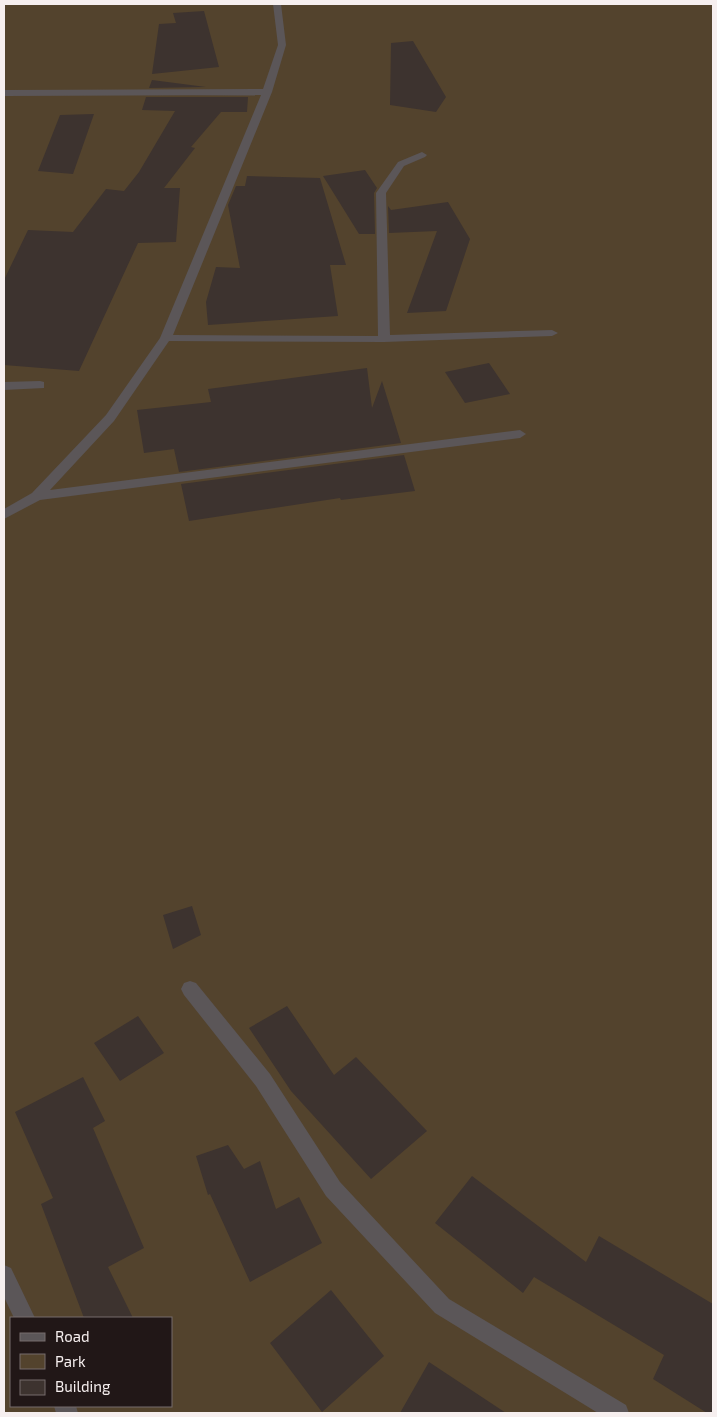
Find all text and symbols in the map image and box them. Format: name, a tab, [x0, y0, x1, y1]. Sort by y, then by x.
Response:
legend	[10, 1317, 172, 1407]
text: Road	[55, 1327, 90, 1345]
text: Park	[55, 1352, 86, 1370]
text: Building	[55, 1377, 111, 1395]

